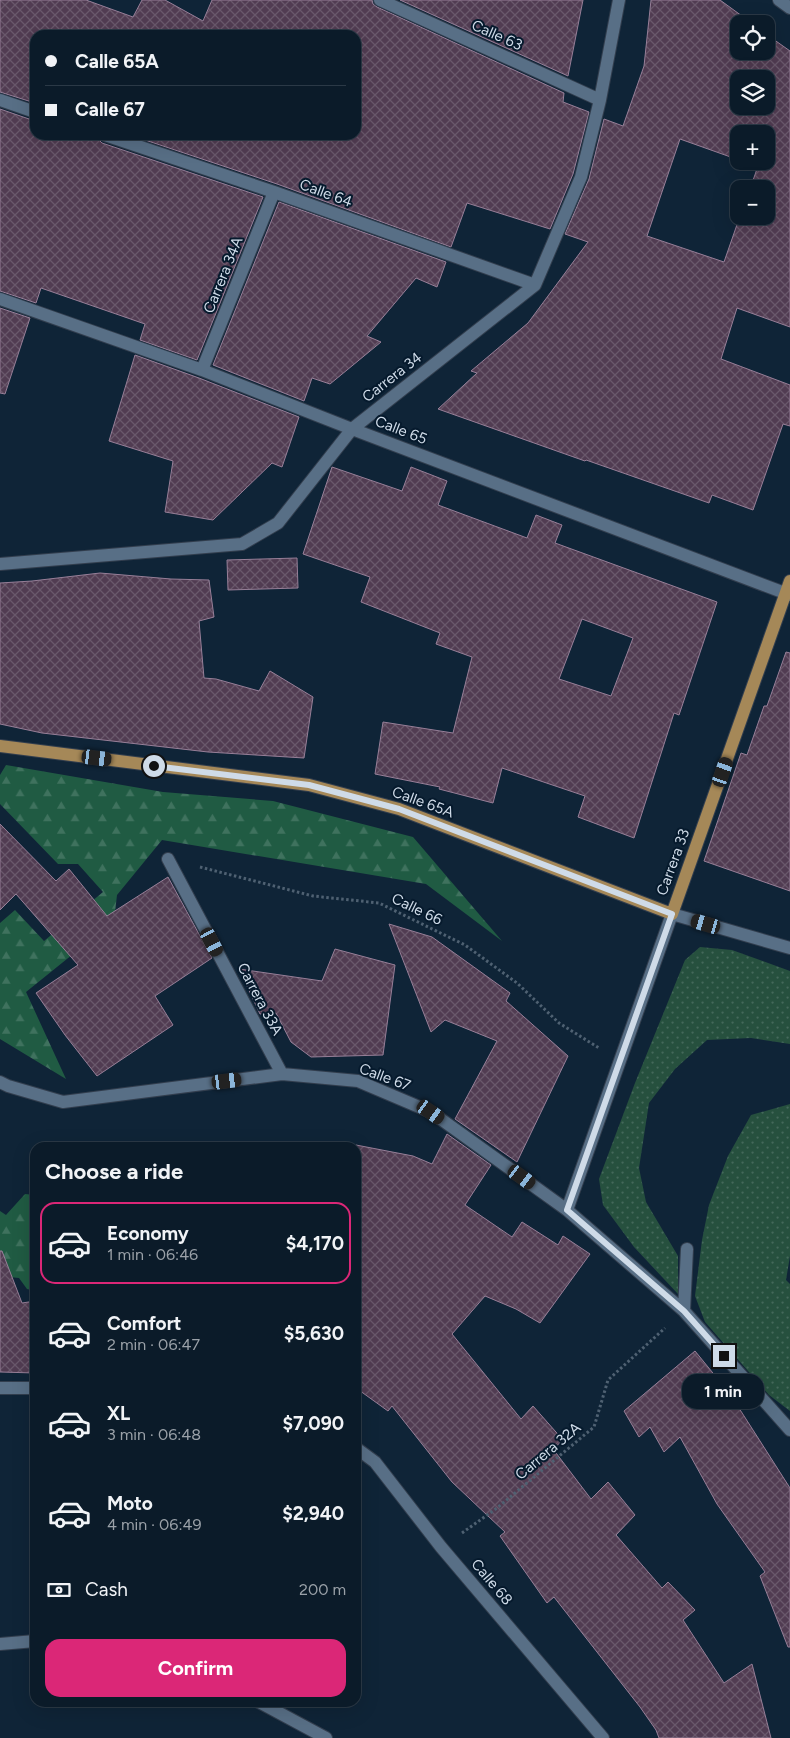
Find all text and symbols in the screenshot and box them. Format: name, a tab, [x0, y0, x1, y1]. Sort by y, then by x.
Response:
map controls	[730, 15, 775, 225]
button: locate	[730, 15, 775, 60]
street label: Calle 63	[469, 16, 525, 54]
text: Calle 65A	[75, 50, 159, 73]
button: layers	[730, 70, 775, 115]
text: Calle 67	[75, 98, 145, 121]
button: +	[730, 125, 775, 170]
street label: Calle 64	[297, 175, 355, 211]
button: −	[730, 180, 775, 225]
street label: Carrera 34A	[200, 234, 246, 316]
street label: Carrera 34	[359, 348, 425, 406]
street label: Calle 65	[373, 412, 429, 448]
car	[81, 749, 112, 767]
route start	[143, 755, 165, 777]
car	[711, 755, 734, 789]
street label: Calle 65A	[390, 783, 456, 821]
street label: Carrera 33	[653, 826, 693, 898]
street label: Calle 66	[389, 889, 446, 929]
car	[689, 913, 722, 935]
car	[198, 925, 225, 959]
street label: Carrera 33A	[233, 960, 287, 1038]
street label: Calle 67	[357, 1059, 413, 1095]
car	[211, 1072, 242, 1090]
car	[414, 1097, 447, 1127]
text: Choose a ride	[45, 1158, 183, 1185]
car	[505, 1162, 538, 1192]
icon: car	[47, 1221, 92, 1266]
text: Economy	[107, 1222, 189, 1245]
text: $4,170	[286, 1232, 344, 1255]
text: 1 min · 06:46	[107, 1245, 198, 1264]
icon: car	[47, 1311, 92, 1356]
text: Comfort	[107, 1312, 182, 1335]
text: $5,630	[284, 1322, 344, 1345]
text: 2 min · 06:47	[107, 1335, 200, 1354]
route end	[713, 1345, 735, 1367]
callout: 1 min	[683, 1374, 765, 1408]
text: 1 min	[704, 1382, 742, 1401]
icon: car	[47, 1401, 92, 1446]
text: XL	[107, 1402, 130, 1425]
text: $7,090	[282, 1412, 344, 1435]
street label: Carrera 32A	[512, 1418, 584, 1484]
text: 3 min · 06:48	[107, 1425, 201, 1444]
icon: car	[47, 1491, 92, 1536]
text: Moto	[107, 1492, 153, 1515]
text: $2,940	[282, 1502, 344, 1525]
text: 4 min · 06:49	[107, 1515, 201, 1534]
street label: Calle 68	[468, 1555, 516, 1609]
icon: cash	[45, 1576, 73, 1604]
text: Cash	[85, 1578, 128, 1601]
text: 200 m	[299, 1580, 346, 1599]
button: Confirm	[45, 1639, 346, 1697]

